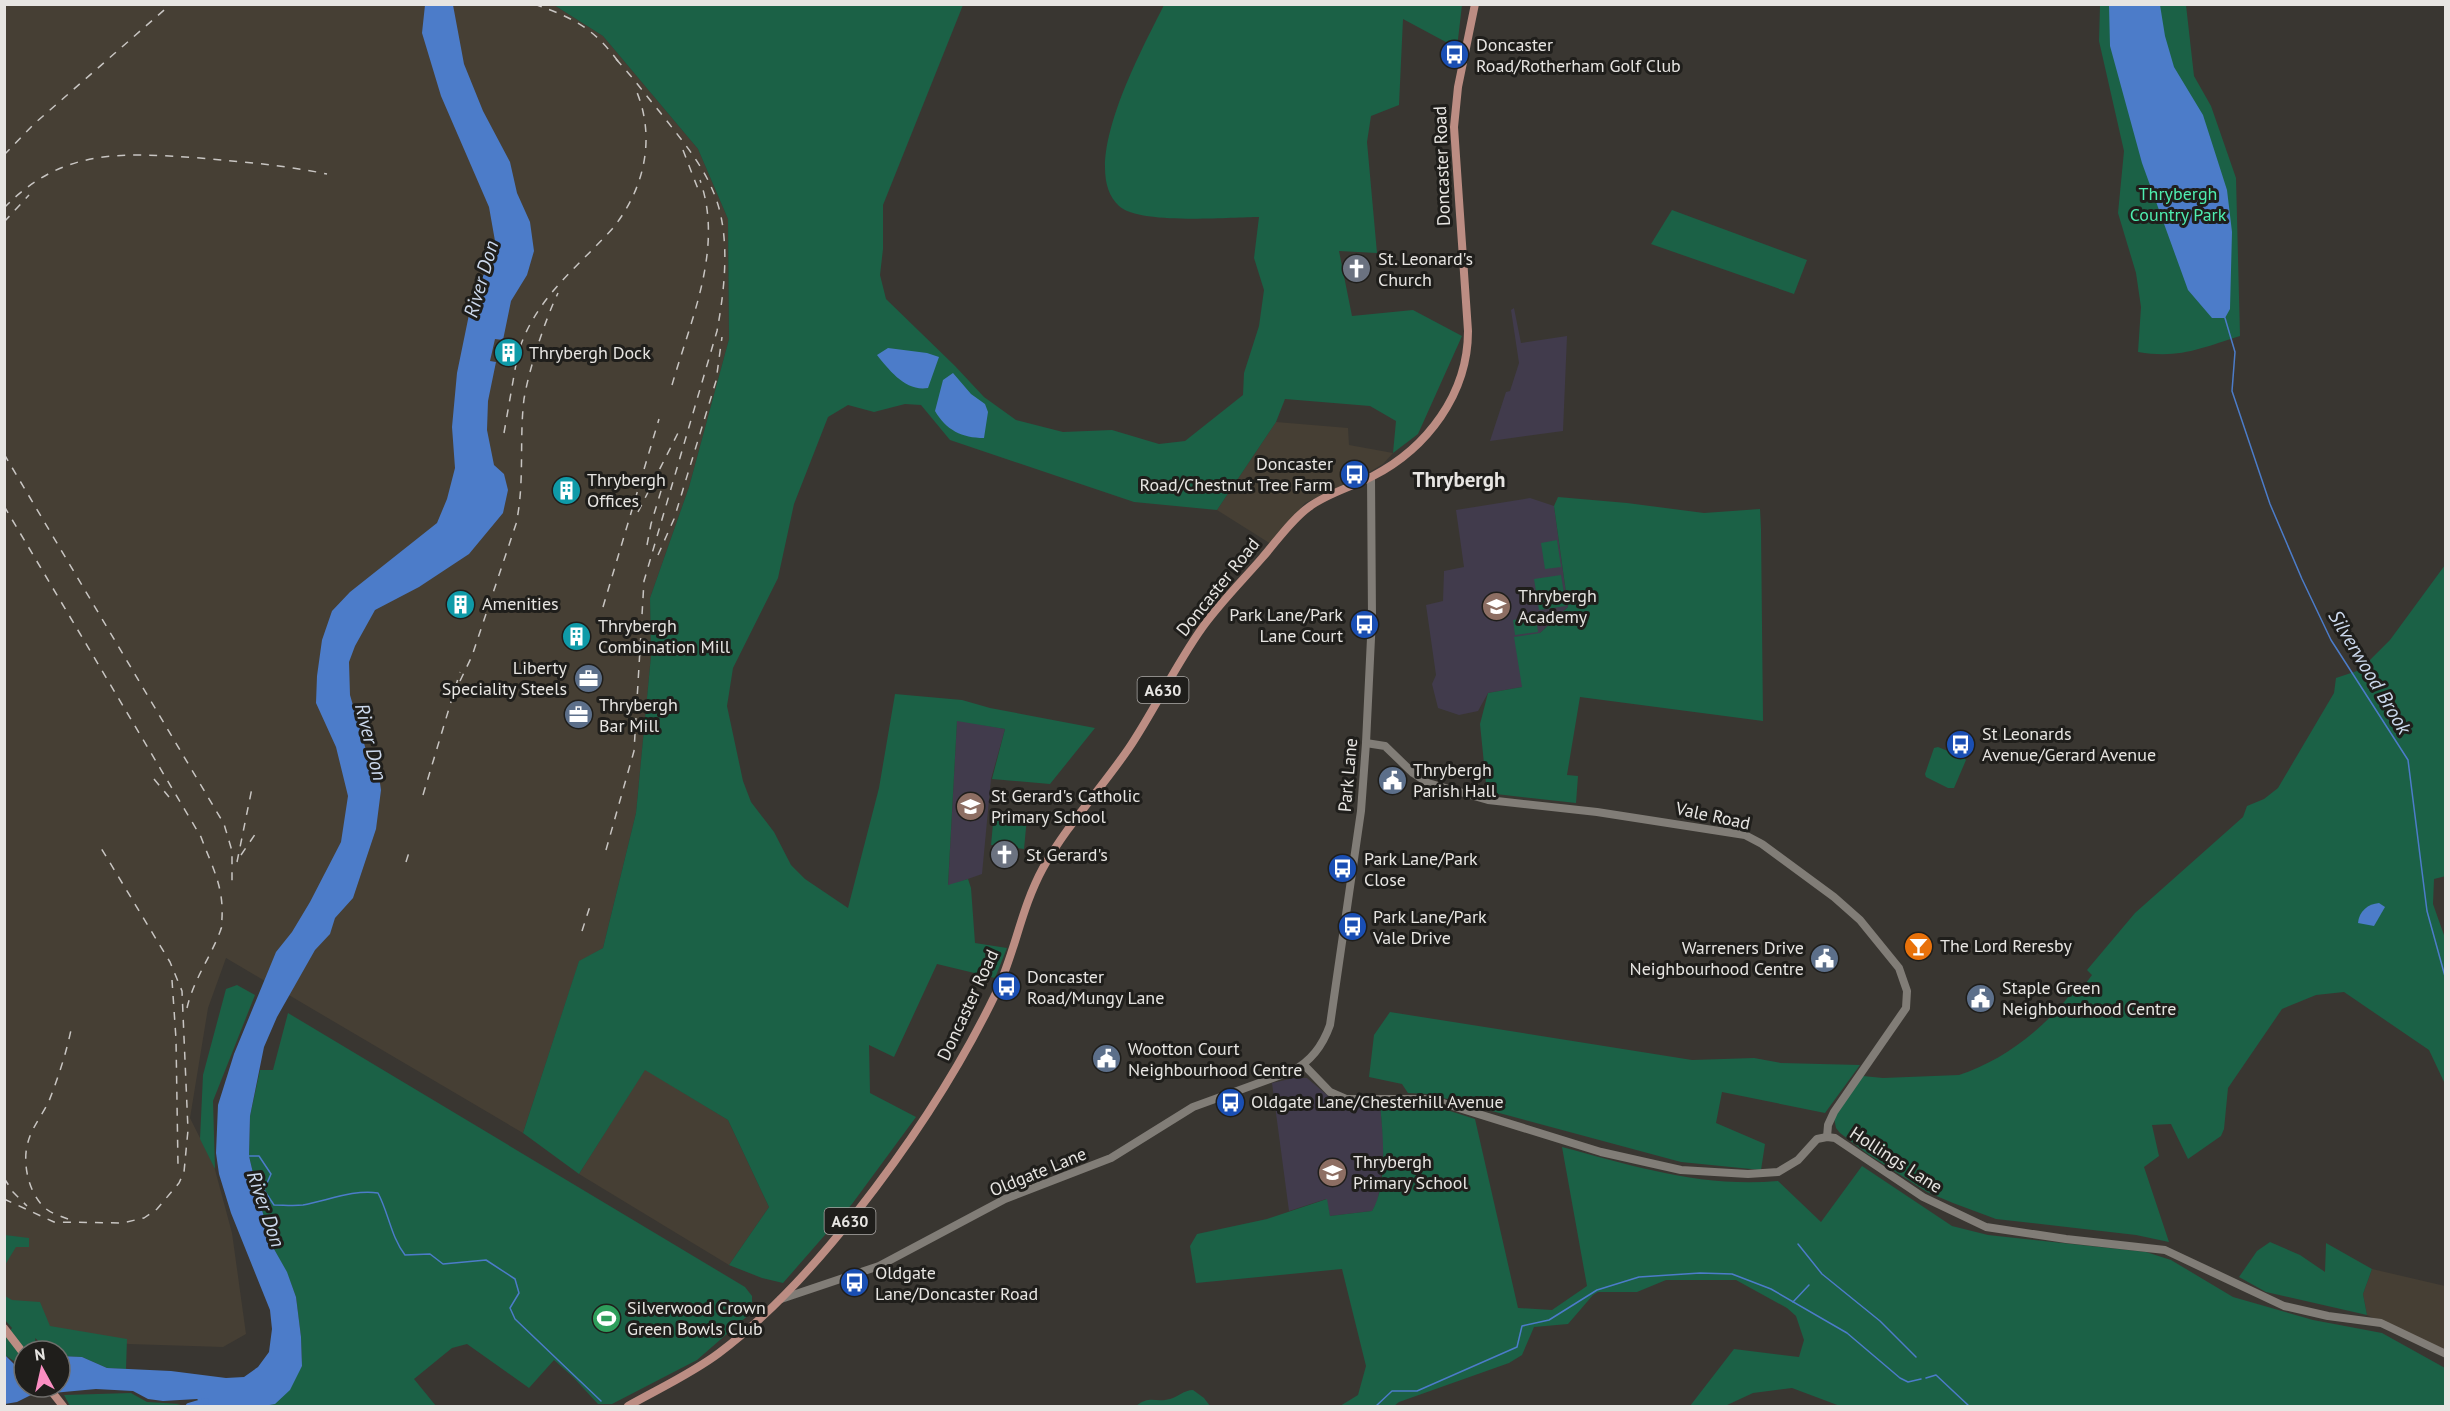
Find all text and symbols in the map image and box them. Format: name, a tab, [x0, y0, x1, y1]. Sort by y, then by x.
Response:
place label: Doncaster Road/Rotherham Golf Club	[1476, 33, 1681, 77]
bus stop icon: Doncaster Road/Rotherham Golf Club	[1439, 39, 1471, 71]
street label: Doncaster Road	[1428, 106, 1455, 226]
park label: Thrybergh Country Park	[2130, 182, 2227, 226]
water label: River Don	[458, 238, 504, 320]
place label: St. Leonard's Church	[1378, 247, 1473, 291]
church icon: St. Leonard's Church	[1341, 253, 1373, 285]
building icon: Thrybergh Dock	[492, 337, 524, 369]
place label: Thrybergh Dock	[529, 341, 651, 364]
place label: Doncaster Road/Chestnut Tree Farm	[1140, 452, 1333, 496]
bus stop icon: Doncaster Road/Chestnut Tree Farm	[1338, 458, 1370, 490]
district label: Thrybergh	[1413, 466, 1505, 493]
place label: Thrybergh Offices	[587, 468, 666, 512]
building icon: Thrybergh Offices	[550, 474, 582, 506]
street label: Doncaster Road	[1171, 533, 1264, 641]
place label: Thrybergh Academy	[1518, 584, 1597, 628]
building icon: Amenities	[445, 588, 477, 620]
school or university icon: Thrybergh Academy	[1481, 590, 1513, 622]
place label: Amenities	[482, 592, 559, 615]
place label: Park Lane/Park Lane Court	[1229, 603, 1343, 647]
water label: Silverwood Brook	[2323, 605, 2418, 740]
bus stop icon: Park Lane/Park Lane Court	[1348, 609, 1380, 641]
place label: Thrybergh Combination Mill	[598, 614, 731, 658]
building icon: Thrybergh Combination Mill	[561, 620, 593, 652]
place label: Liberty Speciality Steels	[442, 656, 568, 700]
office icon: Liberty Speciality Steels	[572, 662, 604, 694]
road number: A630	[1138, 677, 1188, 703]
place label: Thrybergh Bar Mill	[599, 693, 678, 737]
office icon: Thrybergh Bar Mill	[562, 699, 594, 731]
water label: River Don	[349, 701, 393, 783]
place label: St Leonards Avenue/Gerard Avenue	[1982, 722, 2156, 766]
bus stop icon: St Leonards Avenue/Gerard Avenue	[1945, 728, 1977, 760]
street label: Park Lane	[1333, 737, 1362, 813]
place label: Thrybergh Parish Hall	[1413, 758, 1497, 802]
public building icon: Thrybergh Parish Hall	[1376, 764, 1408, 796]
place label: St Gerard's Catholic Primary School	[991, 784, 1140, 828]
school or university icon: St Gerard's Catholic Primary School	[954, 790, 986, 822]
street label: Vale Road	[1673, 796, 1752, 835]
church icon: St Gerard's	[989, 839, 1021, 871]
place label: St Gerard's	[1026, 843, 1108, 866]
place label: Park Lane/Park Close	[1364, 847, 1478, 891]
bus stop icon: Park Lane/Park Close	[1327, 853, 1359, 885]
place label: Park Lane/Park Vale Drive	[1372, 905, 1487, 949]
bus stop icon: Park Lane/Park Vale Drive	[1336, 911, 1368, 943]
bar icon: The Lord Reresby	[1903, 930, 1935, 962]
place label: The Lord Reresby	[1940, 934, 2073, 957]
place label: Warreners Drive Neighbourhood Centre	[1630, 936, 1804, 980]
public building icon: Warreners Drive Neighbourhood Centre	[1809, 942, 1841, 974]
street label: Doncaster Road	[932, 946, 1003, 1064]
place label: Doncaster Road/Mungy Lane	[1027, 965, 1164, 1009]
bus stop icon: Doncaster Road/Mungy Lane	[990, 971, 1022, 1003]
place label: Staple Green Neighbourhood Centre	[2002, 976, 2176, 1020]
public building icon: Staple Green Neighbourhood Centre	[1965, 982, 1997, 1014]
place label: Wootton Court Neighbourhood Centre	[1128, 1037, 1302, 1081]
public building icon: Wootton Court Neighbourhood Centre	[1091, 1043, 1123, 1075]
bus stop icon: Oldgate Lane/Chesterhill Avenue	[1214, 1086, 1246, 1118]
place label: Oldgate Lane/Chesterhill Avenue	[1251, 1090, 1504, 1113]
street label: Hollings Lane	[1846, 1121, 1947, 1198]
street label: Oldgate Lane	[986, 1142, 1090, 1201]
place label: Thrybergh Primary School	[1353, 1150, 1468, 1194]
school or university icon: Thrybergh Primary School	[1316, 1156, 1348, 1188]
water label: River Don	[241, 1168, 291, 1250]
road number: A630	[824, 1208, 876, 1234]
place label: Oldgate Lane/Doncaster Road	[875, 1261, 1038, 1305]
bus stop icon: Oldgate Lane/Doncaster Road	[838, 1267, 870, 1299]
place label: Silverwood Crown Green Bowls Club	[627, 1296, 766, 1340]
sports icon: Silverwood Crown Green Bowls Club	[590, 1302, 622, 1334]
north arrow	[12, 1339, 72, 1399]
text: N	[33, 1344, 47, 1365]

